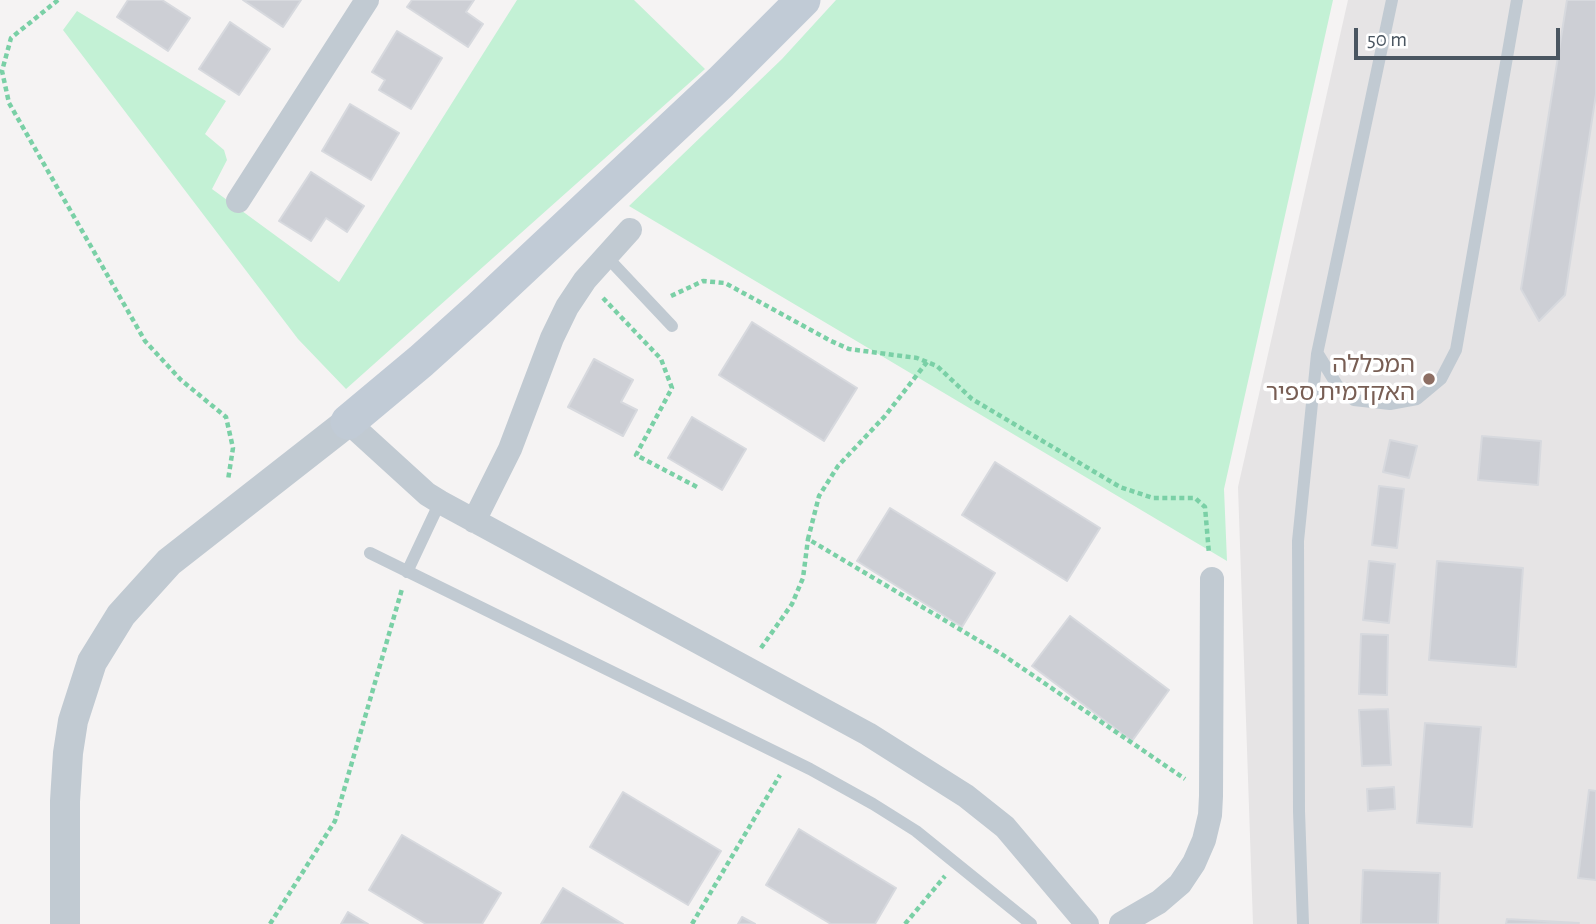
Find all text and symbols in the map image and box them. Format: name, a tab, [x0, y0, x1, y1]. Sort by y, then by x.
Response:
scale bar	[1358, 14, 1564, 58]
text: 50 m	[1367, 29, 1407, 50]
place label: המכללה האקדמית ספיר	[1266, 351, 1415, 407]
marker: המכללה האקדמית ספיר	[1421, 371, 1437, 387]

